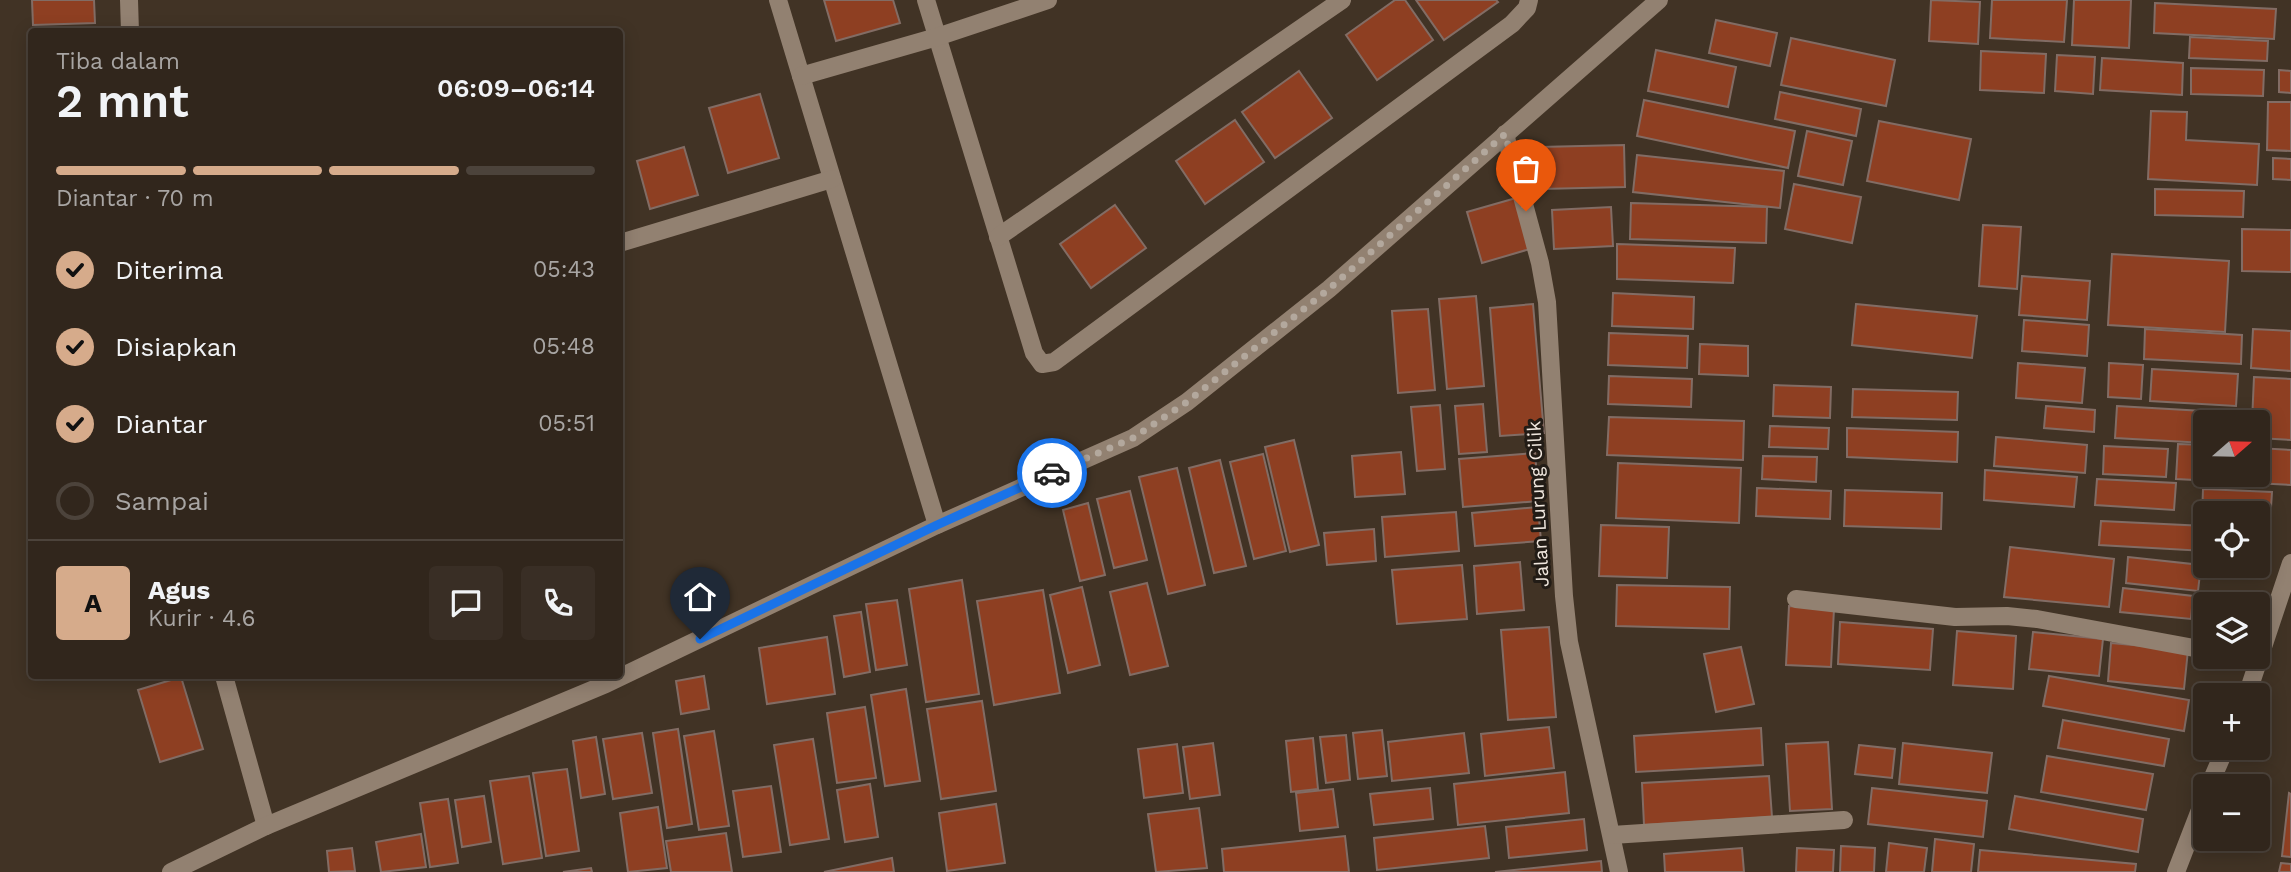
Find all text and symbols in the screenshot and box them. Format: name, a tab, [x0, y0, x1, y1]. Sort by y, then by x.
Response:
text: Tiba dalam	[56, 48, 180, 75]
text: 06:09–06:14	[437, 73, 595, 103]
text: 2 mnt	[56, 74, 189, 128]
pin	[1496, 139, 1556, 211]
icon: bag	[1507, 150, 1545, 188]
text: Diantar · 70 m	[56, 185, 214, 212]
icon: check	[56, 251, 94, 289]
text: Diterima	[115, 255, 223, 285]
text: 05:43	[533, 256, 595, 283]
icon: check	[56, 328, 94, 366]
text: Disiapkan	[115, 332, 237, 362]
text: 05:48	[532, 333, 595, 360]
icon: check	[56, 405, 94, 443]
text: Diantar	[115, 409, 207, 439]
text: 05:51	[538, 410, 595, 437]
north arrow	[2193, 410, 2270, 486]
map controls	[2193, 410, 2270, 851]
street label: Jalan Lurung Cilik	[1522, 420, 1554, 588]
courier	[1017, 438, 1087, 508]
icon: car	[1033, 454, 1071, 492]
text: Sampai	[115, 486, 209, 516]
button: locate	[2193, 501, 2270, 578]
button: chat	[429, 566, 503, 640]
button: phone	[521, 566, 595, 640]
pin	[670, 567, 730, 639]
text: Agus	[148, 575, 210, 605]
icon: home	[681, 578, 719, 616]
text: A	[84, 588, 102, 618]
button: layers	[2193, 592, 2270, 669]
text: Kurir · 4.6	[148, 605, 256, 632]
button: +	[2193, 683, 2270, 760]
button: −	[2193, 774, 2270, 851]

